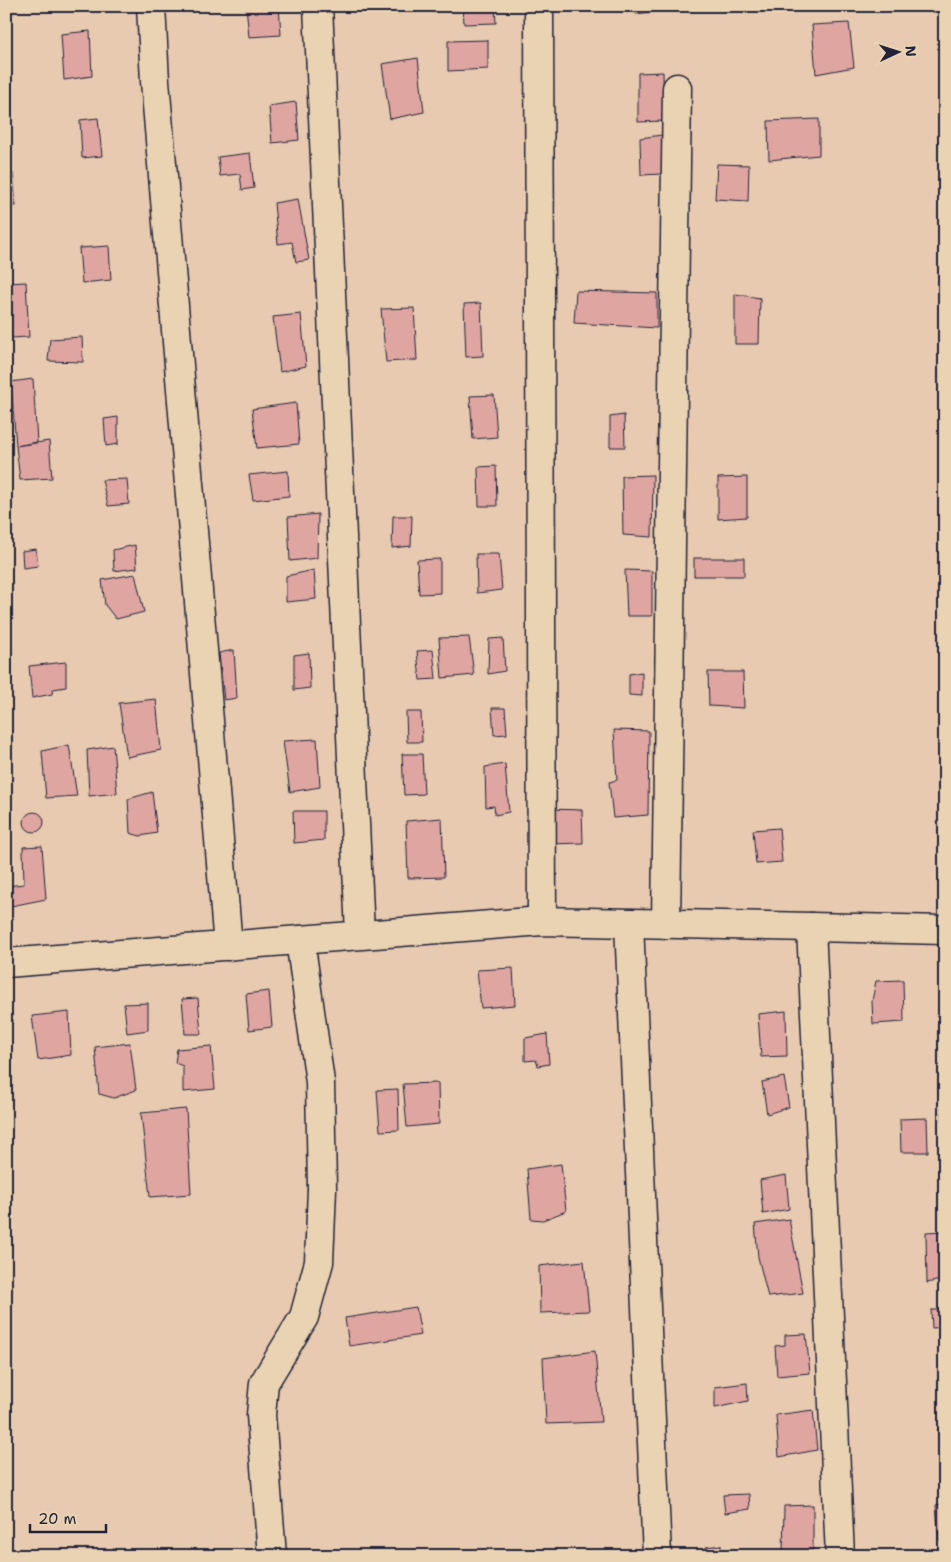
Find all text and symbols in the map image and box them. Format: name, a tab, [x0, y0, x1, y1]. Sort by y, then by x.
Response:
north arrow	[874, 28, 924, 78]
text: N	[902, 45, 920, 57]
scale bar	[30, 1502, 106, 1534]
text: 20 m	[38, 1509, 77, 1529]

